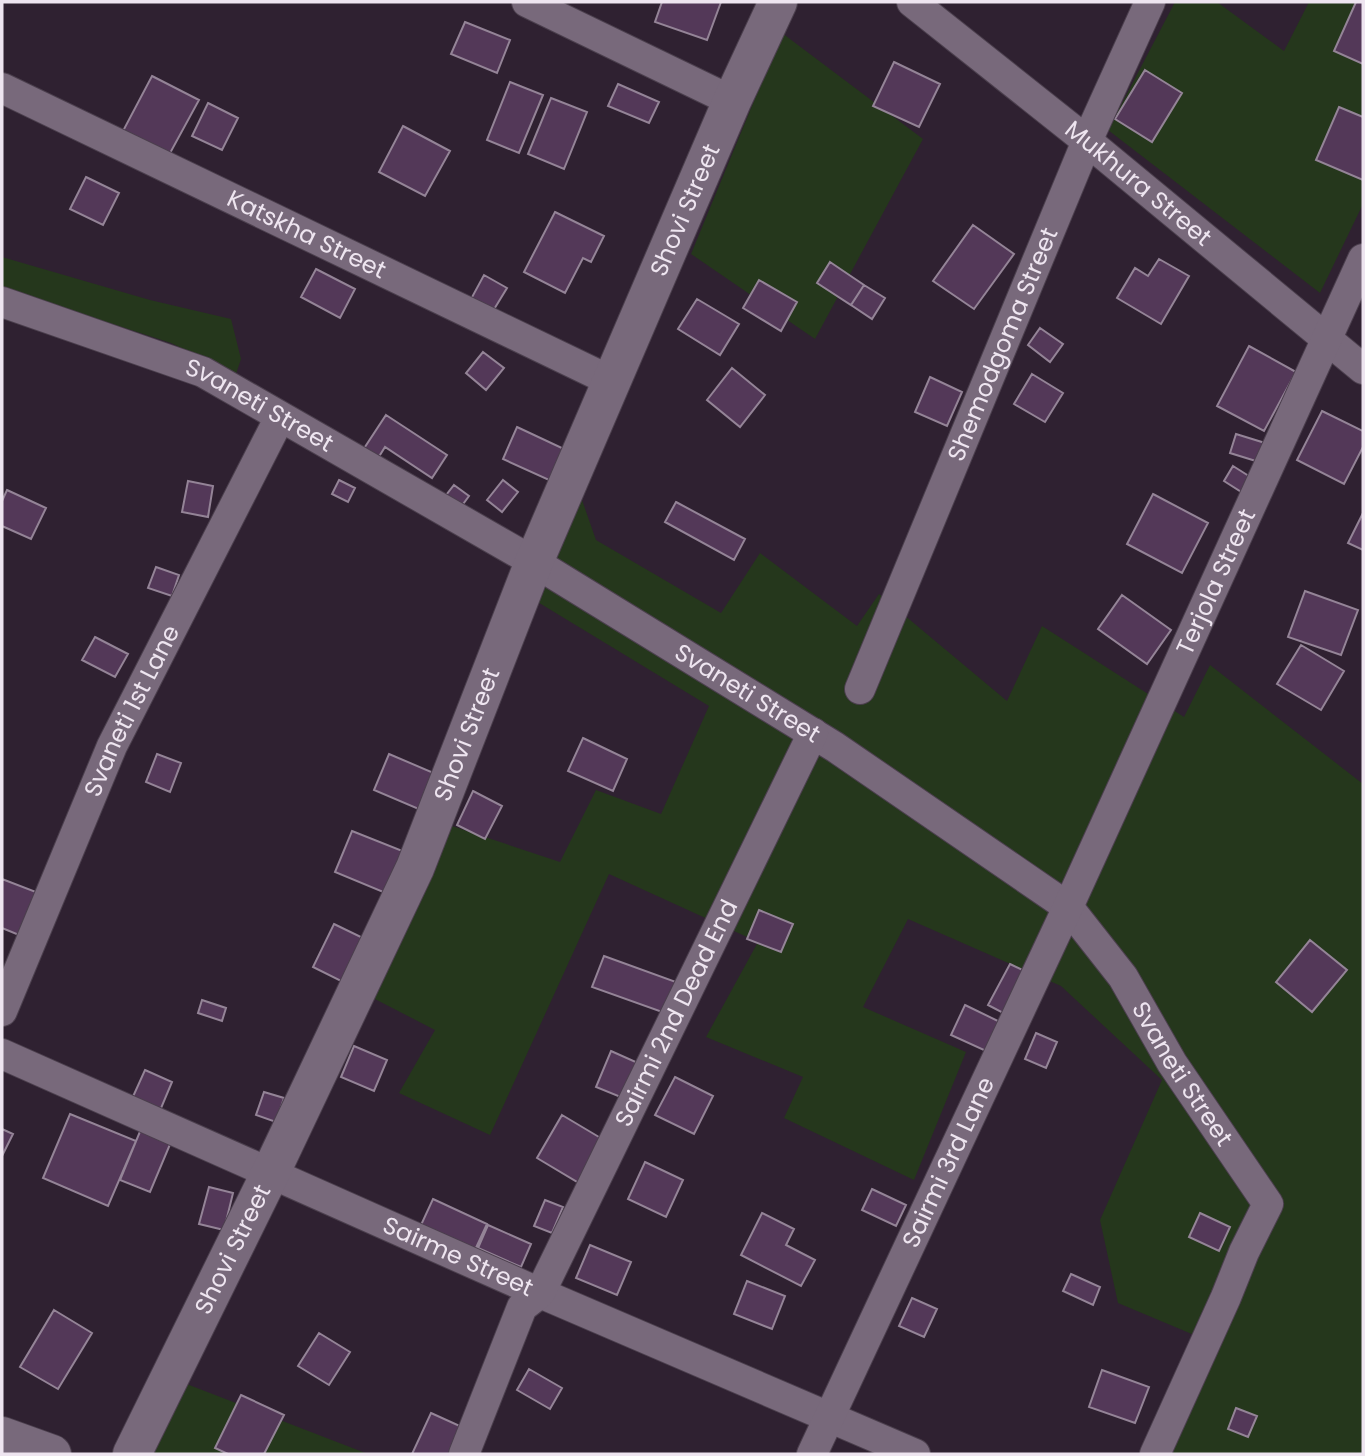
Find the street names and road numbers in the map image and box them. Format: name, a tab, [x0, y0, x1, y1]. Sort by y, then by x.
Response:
street label: Mukhura Street	[1058, 113, 1219, 253]
street label: Shovi Street	[642, 139, 728, 281]
street label: Katskha Street	[222, 182, 392, 286]
street label: Shemodgoma Street	[939, 222, 1065, 466]
street label: Svaneti Street	[181, 350, 340, 460]
street label: Terjola Street	[1168, 504, 1263, 660]
street label: Svaneti 1st Lane	[76, 619, 187, 802]
street label: Svaneti Street	[669, 635, 827, 750]
street label: Shovi Street	[426, 663, 507, 806]
street label: Sairmi 2nd Dead End	[607, 894, 745, 1132]
street label: Svaneti Street	[1124, 995, 1241, 1152]
street label: Sairmi 3rd Lane	[894, 1071, 1002, 1253]
street label: Shovi Street	[186, 1179, 278, 1320]
street label: Sairme Street	[378, 1208, 539, 1304]

